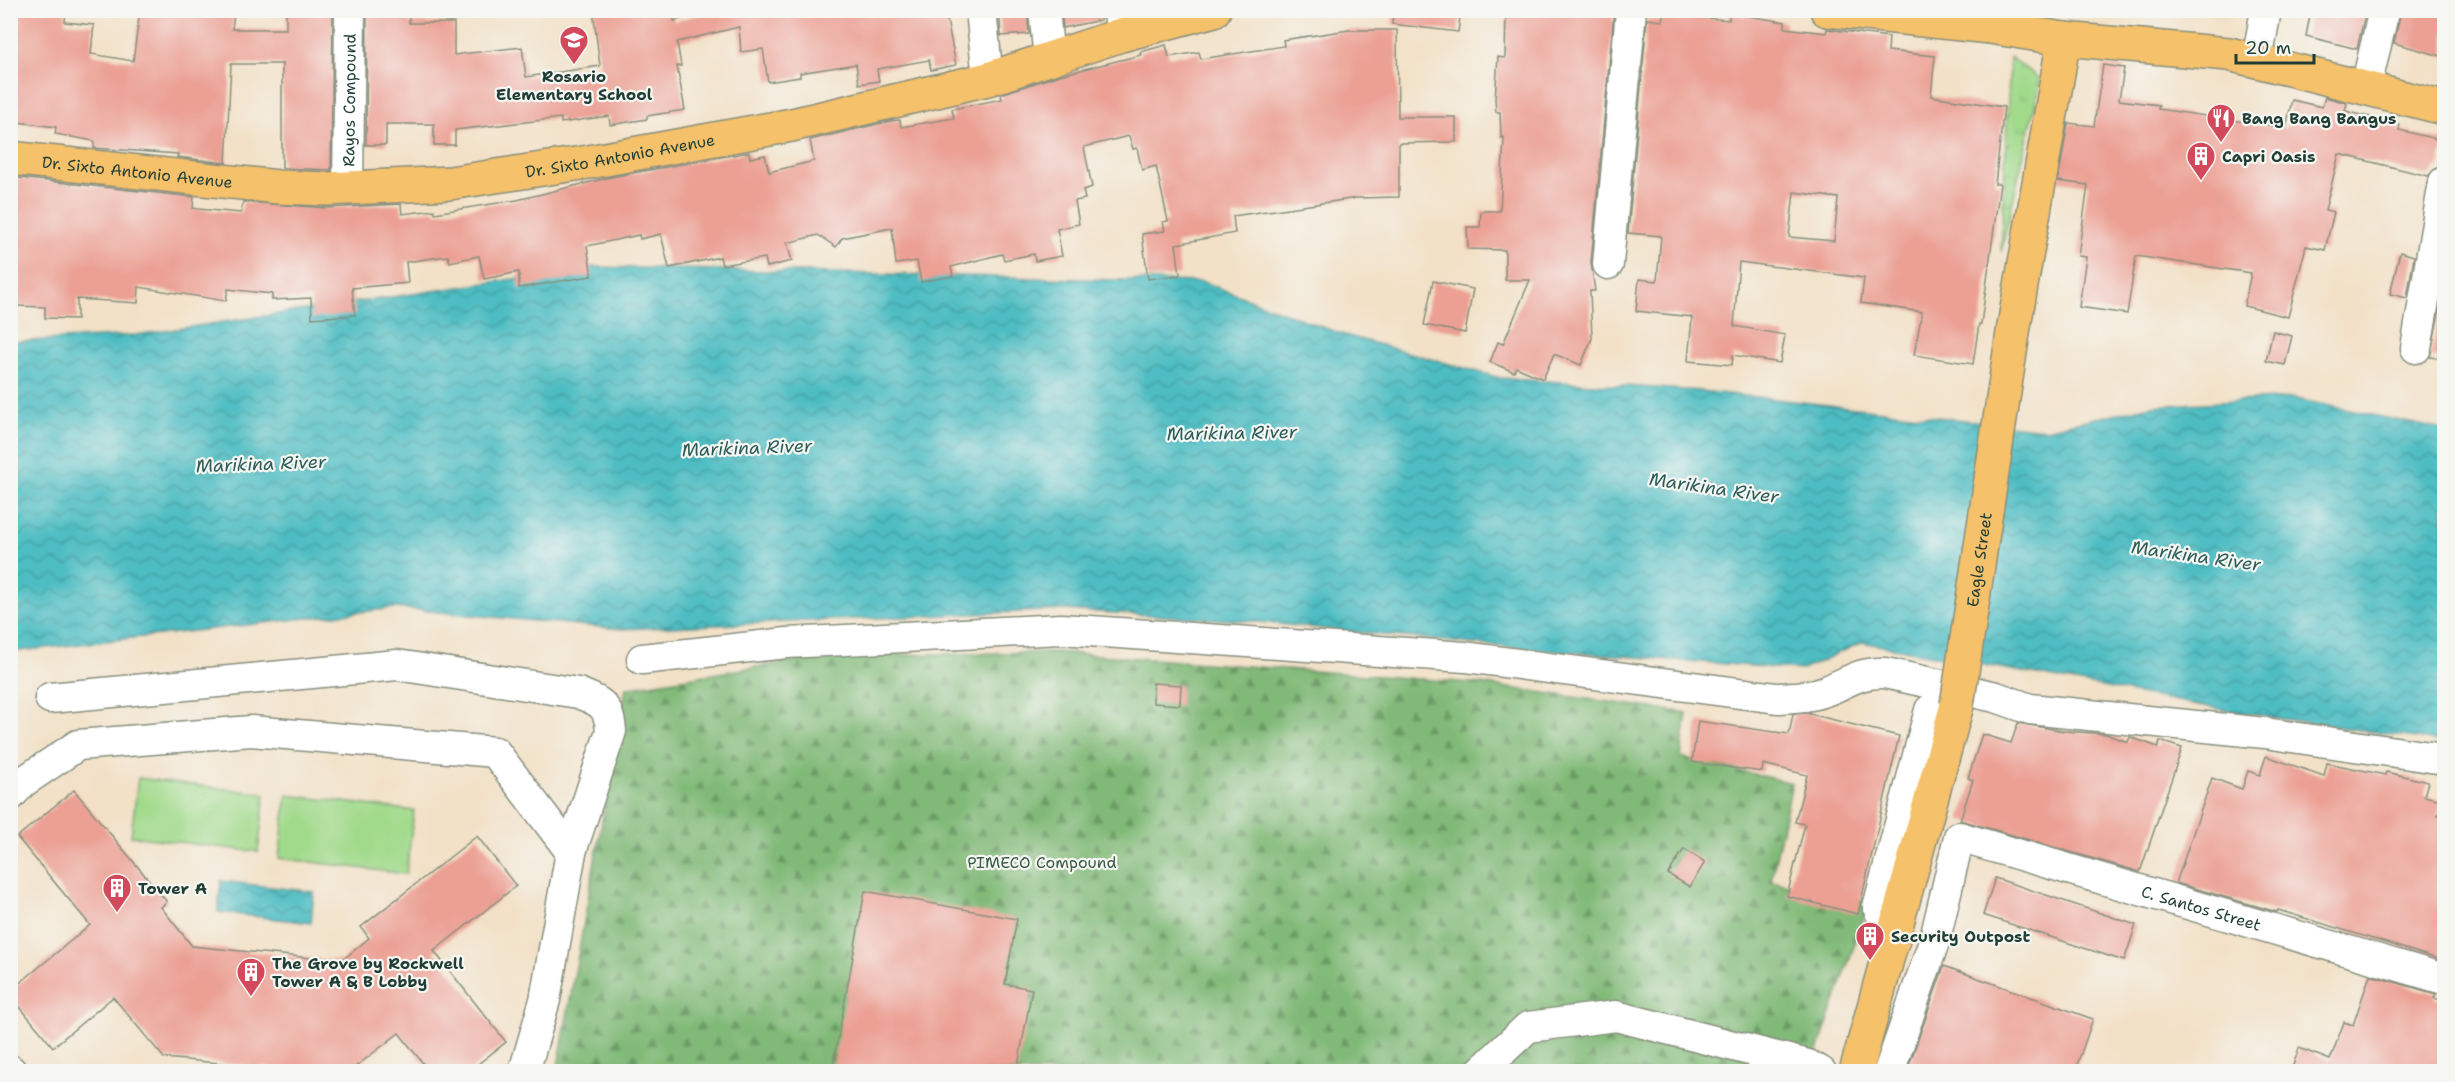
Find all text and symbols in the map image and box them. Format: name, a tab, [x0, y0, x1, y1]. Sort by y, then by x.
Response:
school or university icon: Rosario Elementary School	[558, 24, 590, 66]
scale bar	[2236, 27, 2314, 65]
street label: Rayos Compound	[338, 33, 361, 167]
text: 20 m	[2245, 36, 2291, 60]
place label: Rosario Elementary School	[496, 66, 653, 105]
restaurant icon: Bang Bang Bangus	[2205, 102, 2237, 144]
place label: Bang Bang Bangus	[2242, 108, 2396, 129]
street label: Dr. Sixto Antonio Avenue	[524, 129, 717, 182]
building icon: Capri Oasis	[2185, 140, 2217, 182]
place label: Capri Oasis	[2222, 146, 2315, 167]
street label: Dr. Sixto Antonio Avenue	[41, 152, 234, 193]
water label: Marikina River	[1166, 420, 1298, 446]
water label: Marikina River	[681, 434, 813, 462]
water label: Marikina River	[195, 450, 327, 478]
water label: Marikina River	[1648, 467, 1781, 509]
street label: Eagle Street	[1962, 511, 1997, 608]
water label: Marikina River	[2130, 535, 2263, 577]
park label: PIMECO Compound	[967, 852, 1117, 873]
building icon: Tower A	[101, 872, 133, 914]
place label: Tower A	[138, 878, 207, 899]
street label: C. Santos Street	[2139, 881, 2264, 936]
building icon: Security Outpost	[1854, 920, 1886, 962]
place label: Security Outpost	[1891, 926, 2030, 947]
place label: The Grove by Rockwell Tower A & B Lobby	[272, 953, 464, 992]
building icon: The Grove by Rockwell Tower A & B Lobby	[235, 956, 267, 998]

